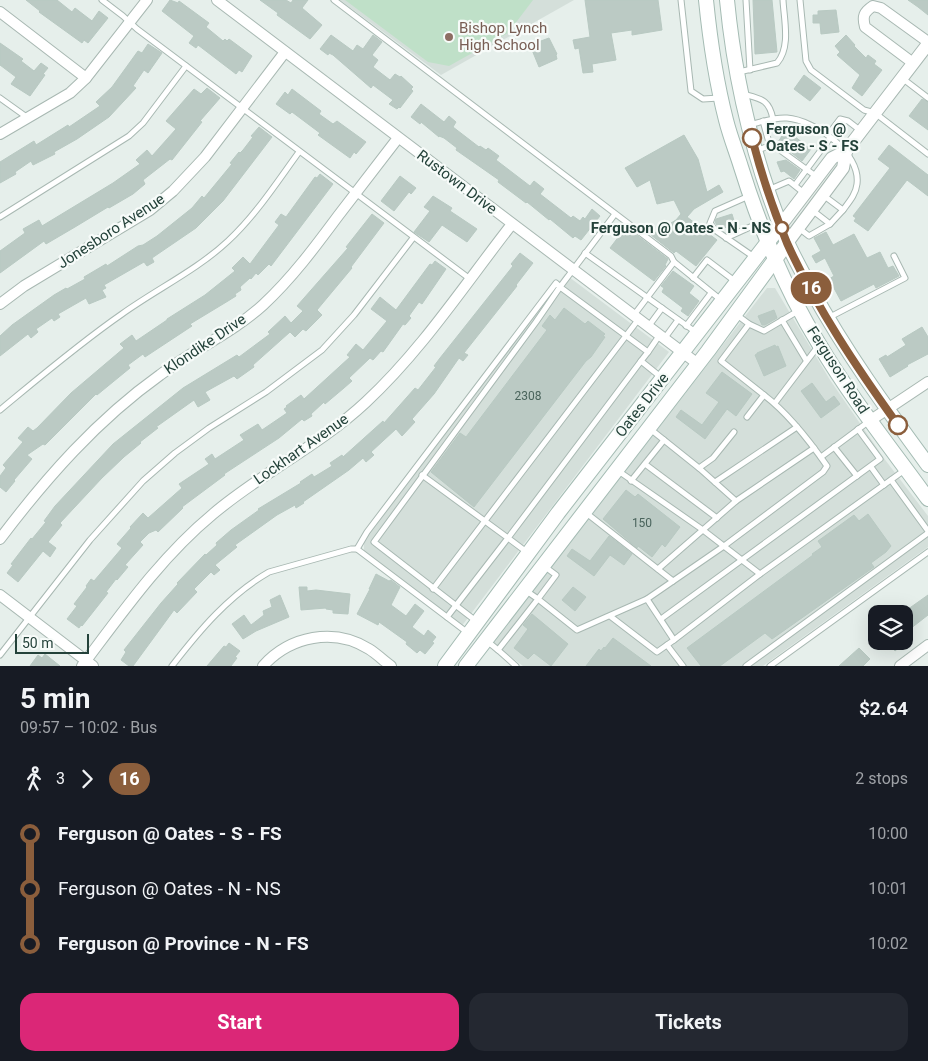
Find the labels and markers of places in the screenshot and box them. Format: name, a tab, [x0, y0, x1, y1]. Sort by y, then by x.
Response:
place label: Bishop Lynch High School	[459, 19, 547, 54]
marker: Bishop Lynch High School	[443, 31, 455, 43]
place label: Ferguson @ Oates - S - FS	[766, 120, 859, 155]
marker: Ferguson @ Oates - S - FS	[742, 128, 762, 148]
place label: Ferguson @ Oates - N - NS	[591, 219, 771, 237]
marker: Ferguson @ Oates - N - NS	[775, 221, 789, 235]
unlabelled marker	[888, 415, 908, 435]

